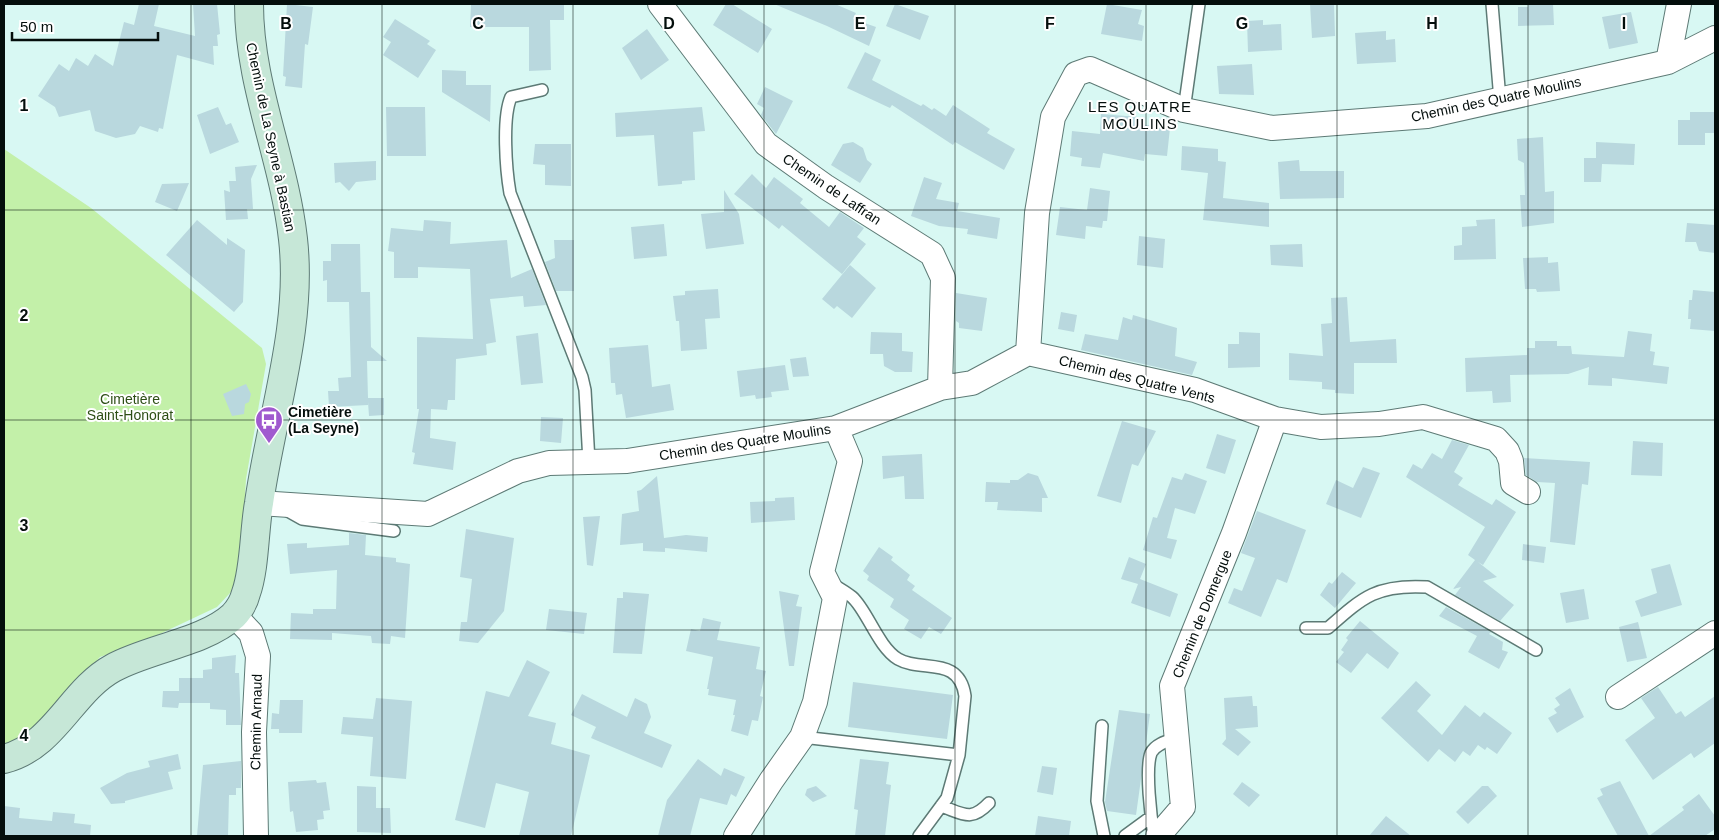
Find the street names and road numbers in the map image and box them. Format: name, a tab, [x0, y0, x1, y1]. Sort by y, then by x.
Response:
street label: Chemin de La Seyne à Bastian	[243, 41, 299, 233]
street label: Chemin des Quatre Moulins	[1409, 73, 1583, 125]
street label: Chemin de Laffran	[780, 150, 884, 228]
street label: Chemin des Quatre Vents	[1057, 352, 1217, 406]
street label: Chemin des Quatre Moulins	[658, 421, 832, 463]
street label: Chemin de Domergue	[1169, 547, 1235, 680]
street label: Chemin Arnaud	[247, 674, 265, 770]

